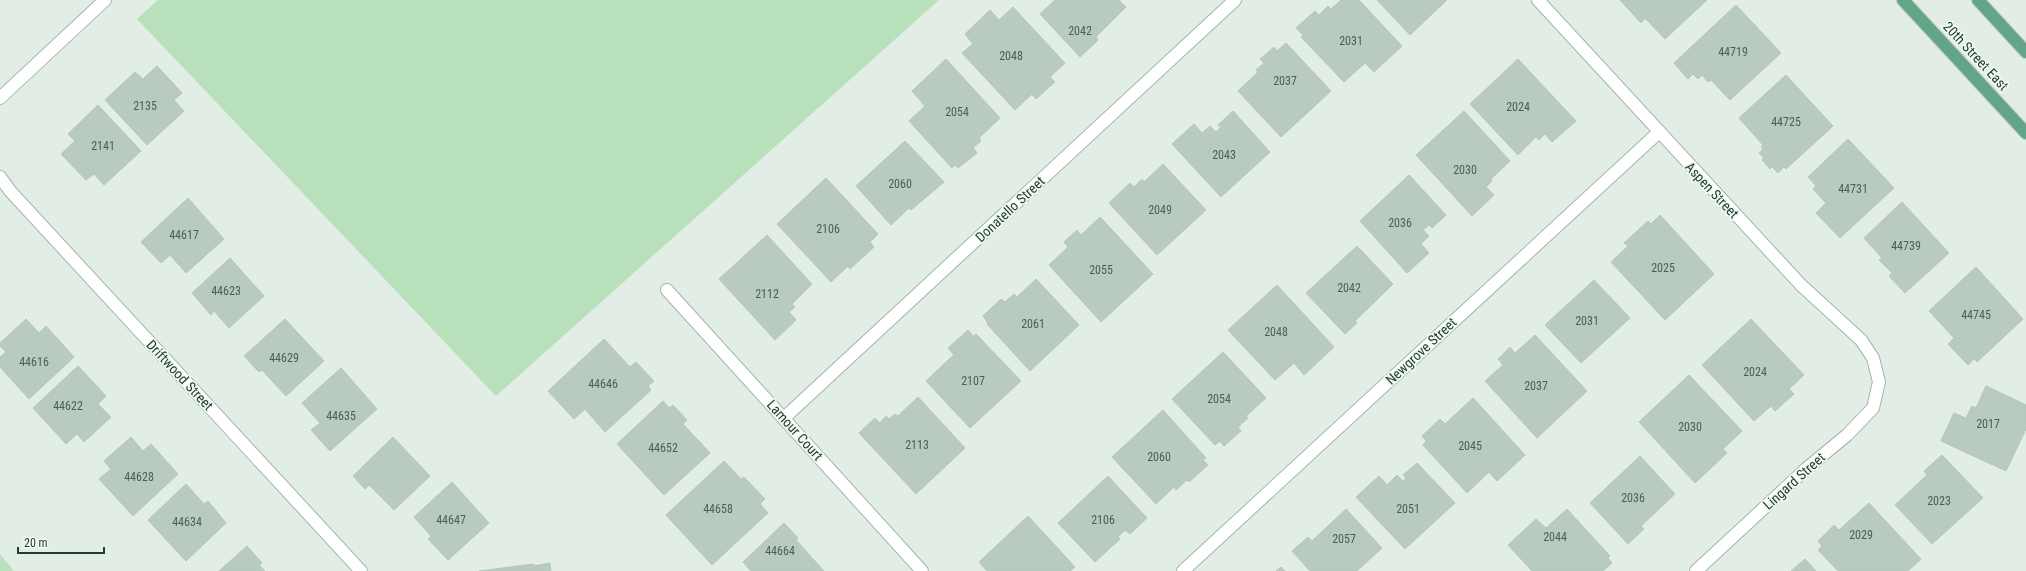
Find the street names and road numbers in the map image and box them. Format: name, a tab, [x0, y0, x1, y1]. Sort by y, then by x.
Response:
street label: 20th Street East	[1940, 18, 2012, 94]
street label: Aspen Street	[1682, 159, 1742, 221]
street label: Donatello Street	[972, 173, 1048, 245]
street label: Newgrove Street	[1382, 314, 1460, 388]
street label: Driftwood Street	[143, 337, 217, 413]
street label: Lamour Court	[764, 397, 826, 463]
street label: Lingard Street	[1760, 449, 1828, 513]

